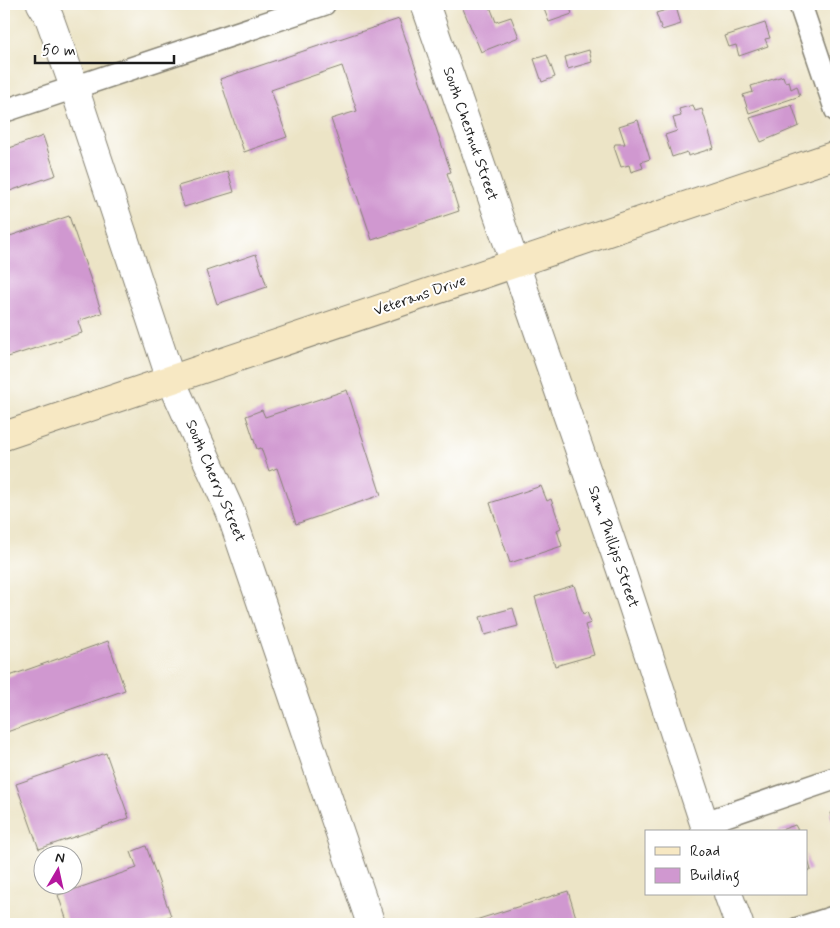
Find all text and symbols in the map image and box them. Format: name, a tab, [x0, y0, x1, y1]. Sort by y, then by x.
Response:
scale bar	[35, 32, 174, 64]
text: 50 m	[42, 41, 76, 61]
street label: South Chestnut Street	[438, 64, 502, 204]
street label: Veterans Drive	[371, 271, 469, 321]
street label: South Cherry Street	[180, 417, 250, 545]
street label: Sam Phillips Street	[583, 483, 643, 611]
legend	[645, 830, 808, 896]
text: Road	[690, 842, 720, 862]
north arrow	[32, 846, 82, 896]
text: N	[54, 849, 66, 868]
text: Building	[690, 866, 740, 887]

